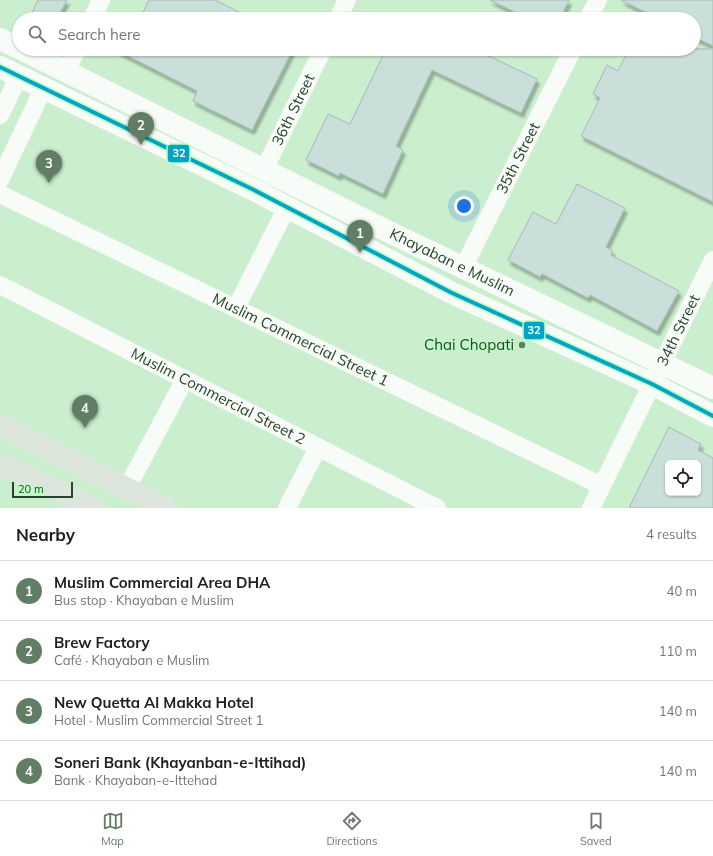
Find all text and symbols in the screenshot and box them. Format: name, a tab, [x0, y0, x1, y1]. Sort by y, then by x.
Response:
search box	[12, 12, 701, 56]
icon: search	[26, 23, 48, 45]
text: Search here	[58, 25, 140, 44]
street label: 36th Street	[267, 71, 318, 149]
pin: 2	[128, 112, 154, 145]
street label: 35th Street	[492, 119, 544, 197]
line badge: 32	[167, 144, 190, 163]
text: 32	[172, 146, 186, 160]
pin: 3	[36, 150, 62, 183]
your location	[454, 196, 474, 216]
pin: 1	[347, 220, 373, 253]
street label: Khayaban e Muslim	[387, 224, 518, 300]
street label: Muslim Commercial Street 1	[210, 289, 392, 390]
street label: 34th Street	[652, 291, 704, 369]
line badge: 32	[523, 321, 545, 340]
text: 32	[527, 323, 541, 337]
place label: Chai Chopati	[424, 335, 514, 354]
marker: Chai Chopati	[517, 340, 527, 350]
street label: Muslim Commercial Street 2	[128, 343, 309, 448]
pin: 4	[72, 395, 98, 428]
map controls	[665, 460, 701, 496]
button: locate	[665, 460, 701, 496]
scale bar	[12, 480, 73, 499]
text: 20 m	[18, 482, 44, 496]
text: Nearby	[16, 524, 75, 545]
text: 4 results	[646, 526, 697, 542]
text: Muslim Commercial Area DHA	[54, 573, 270, 592]
text: 1	[25, 583, 33, 599]
text: 40 m	[667, 583, 697, 599]
text: Bus stop · Khayaban e Muslim	[54, 592, 234, 608]
text: Brew Factory	[54, 633, 150, 652]
text: 2	[25, 643, 33, 659]
text: 110 m	[659, 643, 697, 659]
text: Café · Khayaban e Muslim	[54, 652, 210, 668]
text: New Quetta Al Makka Hotel	[54, 693, 254, 712]
text: 3	[25, 703, 33, 719]
text: 140 m	[659, 703, 697, 719]
text: Hotel · Muslim Commercial Street 1	[54, 712, 263, 728]
text: Soneri Bank (Khayanban-e-Ittihad)	[54, 753, 306, 772]
text: 4	[25, 763, 33, 779]
text: 140 m	[659, 763, 697, 779]
text: Bank · Khayaban-e-Ittehad	[54, 772, 217, 788]
tab: Map	[101, 810, 124, 848]
tab: Directions	[327, 810, 377, 848]
tab: Saved	[580, 810, 612, 848]

